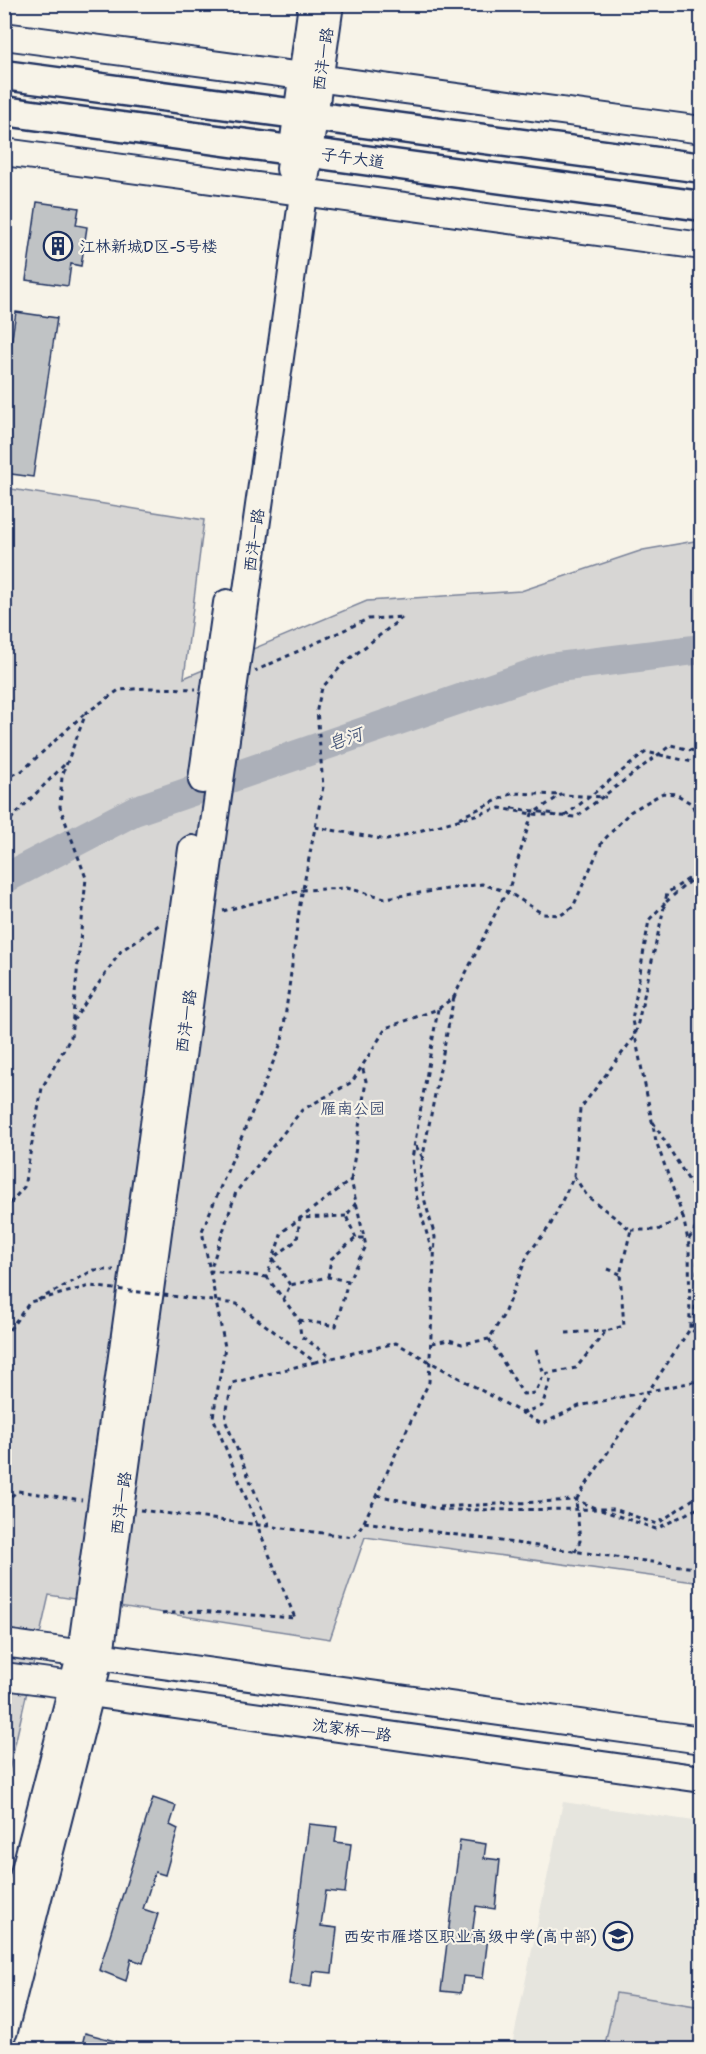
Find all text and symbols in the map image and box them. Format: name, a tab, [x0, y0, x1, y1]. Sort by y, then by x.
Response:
street label: 西沣一路	[308, 26, 338, 92]
street label: 子午大道	[320, 143, 386, 173]
building icon: 江林新城D区-5号楼	[42, 230, 74, 262]
place label: 江林新城D区-5号楼	[79, 236, 218, 257]
street label: 西沣一路	[239, 507, 269, 573]
water label: 皂河	[324, 721, 369, 756]
street label: 西沣一路	[171, 988, 201, 1054]
park label: 雁南公园	[321, 1098, 385, 1119]
street label: 西沣一路	[106, 1470, 136, 1536]
street label: 沈家桥一路	[311, 1714, 393, 1746]
school or university icon: 西安市雁塔区职业高级中学(高中部)	[602, 1920, 634, 1952]
place label: 西安市雁塔区职业高级中学(高中部)	[343, 1926, 597, 1947]

